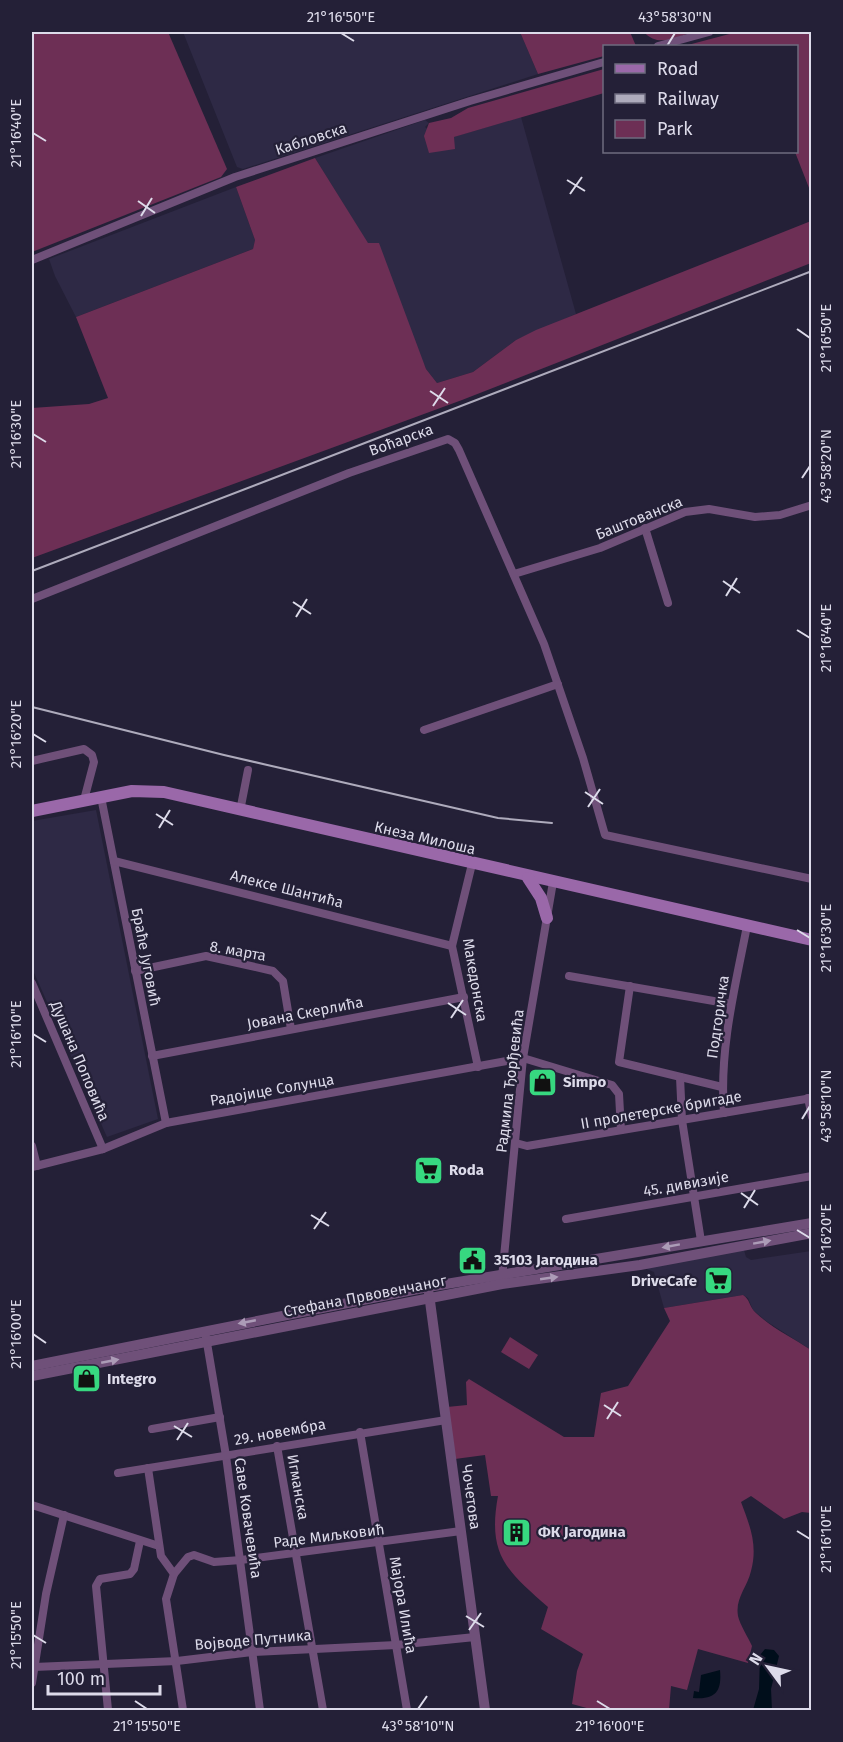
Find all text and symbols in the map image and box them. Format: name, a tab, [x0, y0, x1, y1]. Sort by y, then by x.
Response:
text: 21°16'50"E	[307, 8, 375, 26]
text: 43°58'30"N	[638, 8, 712, 26]
legend	[603, 45, 798, 153]
text: Road	[657, 58, 699, 80]
text: Railway	[657, 88, 719, 110]
text: 21°16'40"E	[7, 99, 25, 167]
text: Park	[657, 118, 693, 140]
street label: Кабловска	[273, 119, 349, 159]
text: 21°16'50"E	[817, 304, 835, 372]
text: 21°16'30"E	[7, 400, 25, 468]
street label: Воћарска	[367, 420, 435, 460]
text: 43°58'20"N	[817, 429, 835, 503]
street label: Баштованска	[593, 492, 685, 544]
text: 21°16'40"E	[817, 604, 835, 672]
text: 21°16'20"E	[7, 700, 25, 768]
street label: Кнеза Милоша	[373, 818, 477, 858]
street label: Алексе Шантића	[229, 866, 345, 912]
text: 21°16'30"E	[817, 904, 835, 972]
street label: Браће Југовић	[128, 906, 164, 1008]
street label: 8. марта	[208, 937, 268, 965]
street label: Македонска	[459, 937, 491, 1023]
street label: Подгоричка	[703, 974, 733, 1060]
street label: Јована Скерлића	[245, 993, 365, 1033]
street label: Душана Поповића	[46, 997, 113, 1124]
text: 21°16'10"E	[7, 1000, 25, 1068]
street label: Радмила Ђорђевића	[492, 1008, 528, 1154]
shop icon: Simpo	[526, 1066, 558, 1098]
street label: Радојице Солунца	[209, 1070, 335, 1110]
text: 43°58'10"N	[817, 1070, 835, 1142]
place label: Simpo	[563, 1073, 606, 1091]
street label: II пролетерске бригаде	[579, 1087, 743, 1133]
supermarket icon: Roda	[412, 1154, 444, 1186]
place label: Roda	[449, 1161, 484, 1179]
street label: 45. дивизије	[642, 1168, 730, 1200]
text: 21°16'20"E	[817, 1204, 835, 1272]
one-way arrow	[752, 1237, 771, 1246]
one-way arrow	[661, 1242, 680, 1251]
public building icon: 35103 Јагодина	[457, 1244, 489, 1276]
place label: 35103 Јагодина	[493, 1251, 598, 1269]
supermarket icon: DriveCafe	[702, 1265, 734, 1297]
street label: Стефана Првовенчаног	[282, 1271, 449, 1321]
place label: DriveCafe	[631, 1272, 697, 1290]
one-way arrow	[539, 1273, 558, 1282]
text: 21°16'00"E	[7, 1299, 25, 1369]
one-way arrow	[237, 1318, 256, 1327]
one-way arrow	[100, 1356, 119, 1365]
shop icon: Integro	[70, 1363, 102, 1395]
place label: Integro	[107, 1370, 157, 1388]
street label: 29. новембра	[233, 1415, 327, 1449]
street label: Игманска	[283, 1453, 313, 1521]
street label: Саве Ковачевића	[231, 1456, 265, 1580]
street label: Чочетова	[458, 1463, 484, 1531]
text: 21°16'10"E	[817, 1505, 835, 1573]
building icon: ФК Јагодина	[501, 1516, 533, 1548]
street label: Раде Миљковић	[272, 1520, 386, 1552]
place label: ФК Јагодина	[538, 1523, 626, 1541]
street label: Мајора Илића	[386, 1555, 420, 1655]
text: 21°15'50"E	[7, 1601, 25, 1669]
street label: Војводе Путника	[194, 1626, 312, 1654]
north arrow	[738, 1637, 798, 1697]
text: N	[745, 1649, 767, 1669]
scale bar	[48, 1658, 160, 1696]
text: 100 m	[57, 1668, 105, 1690]
text: 21°15'50"E	[113, 1717, 181, 1735]
text: 43°58'10"N	[382, 1717, 454, 1735]
text: 21°16'00"E	[575, 1717, 645, 1735]

